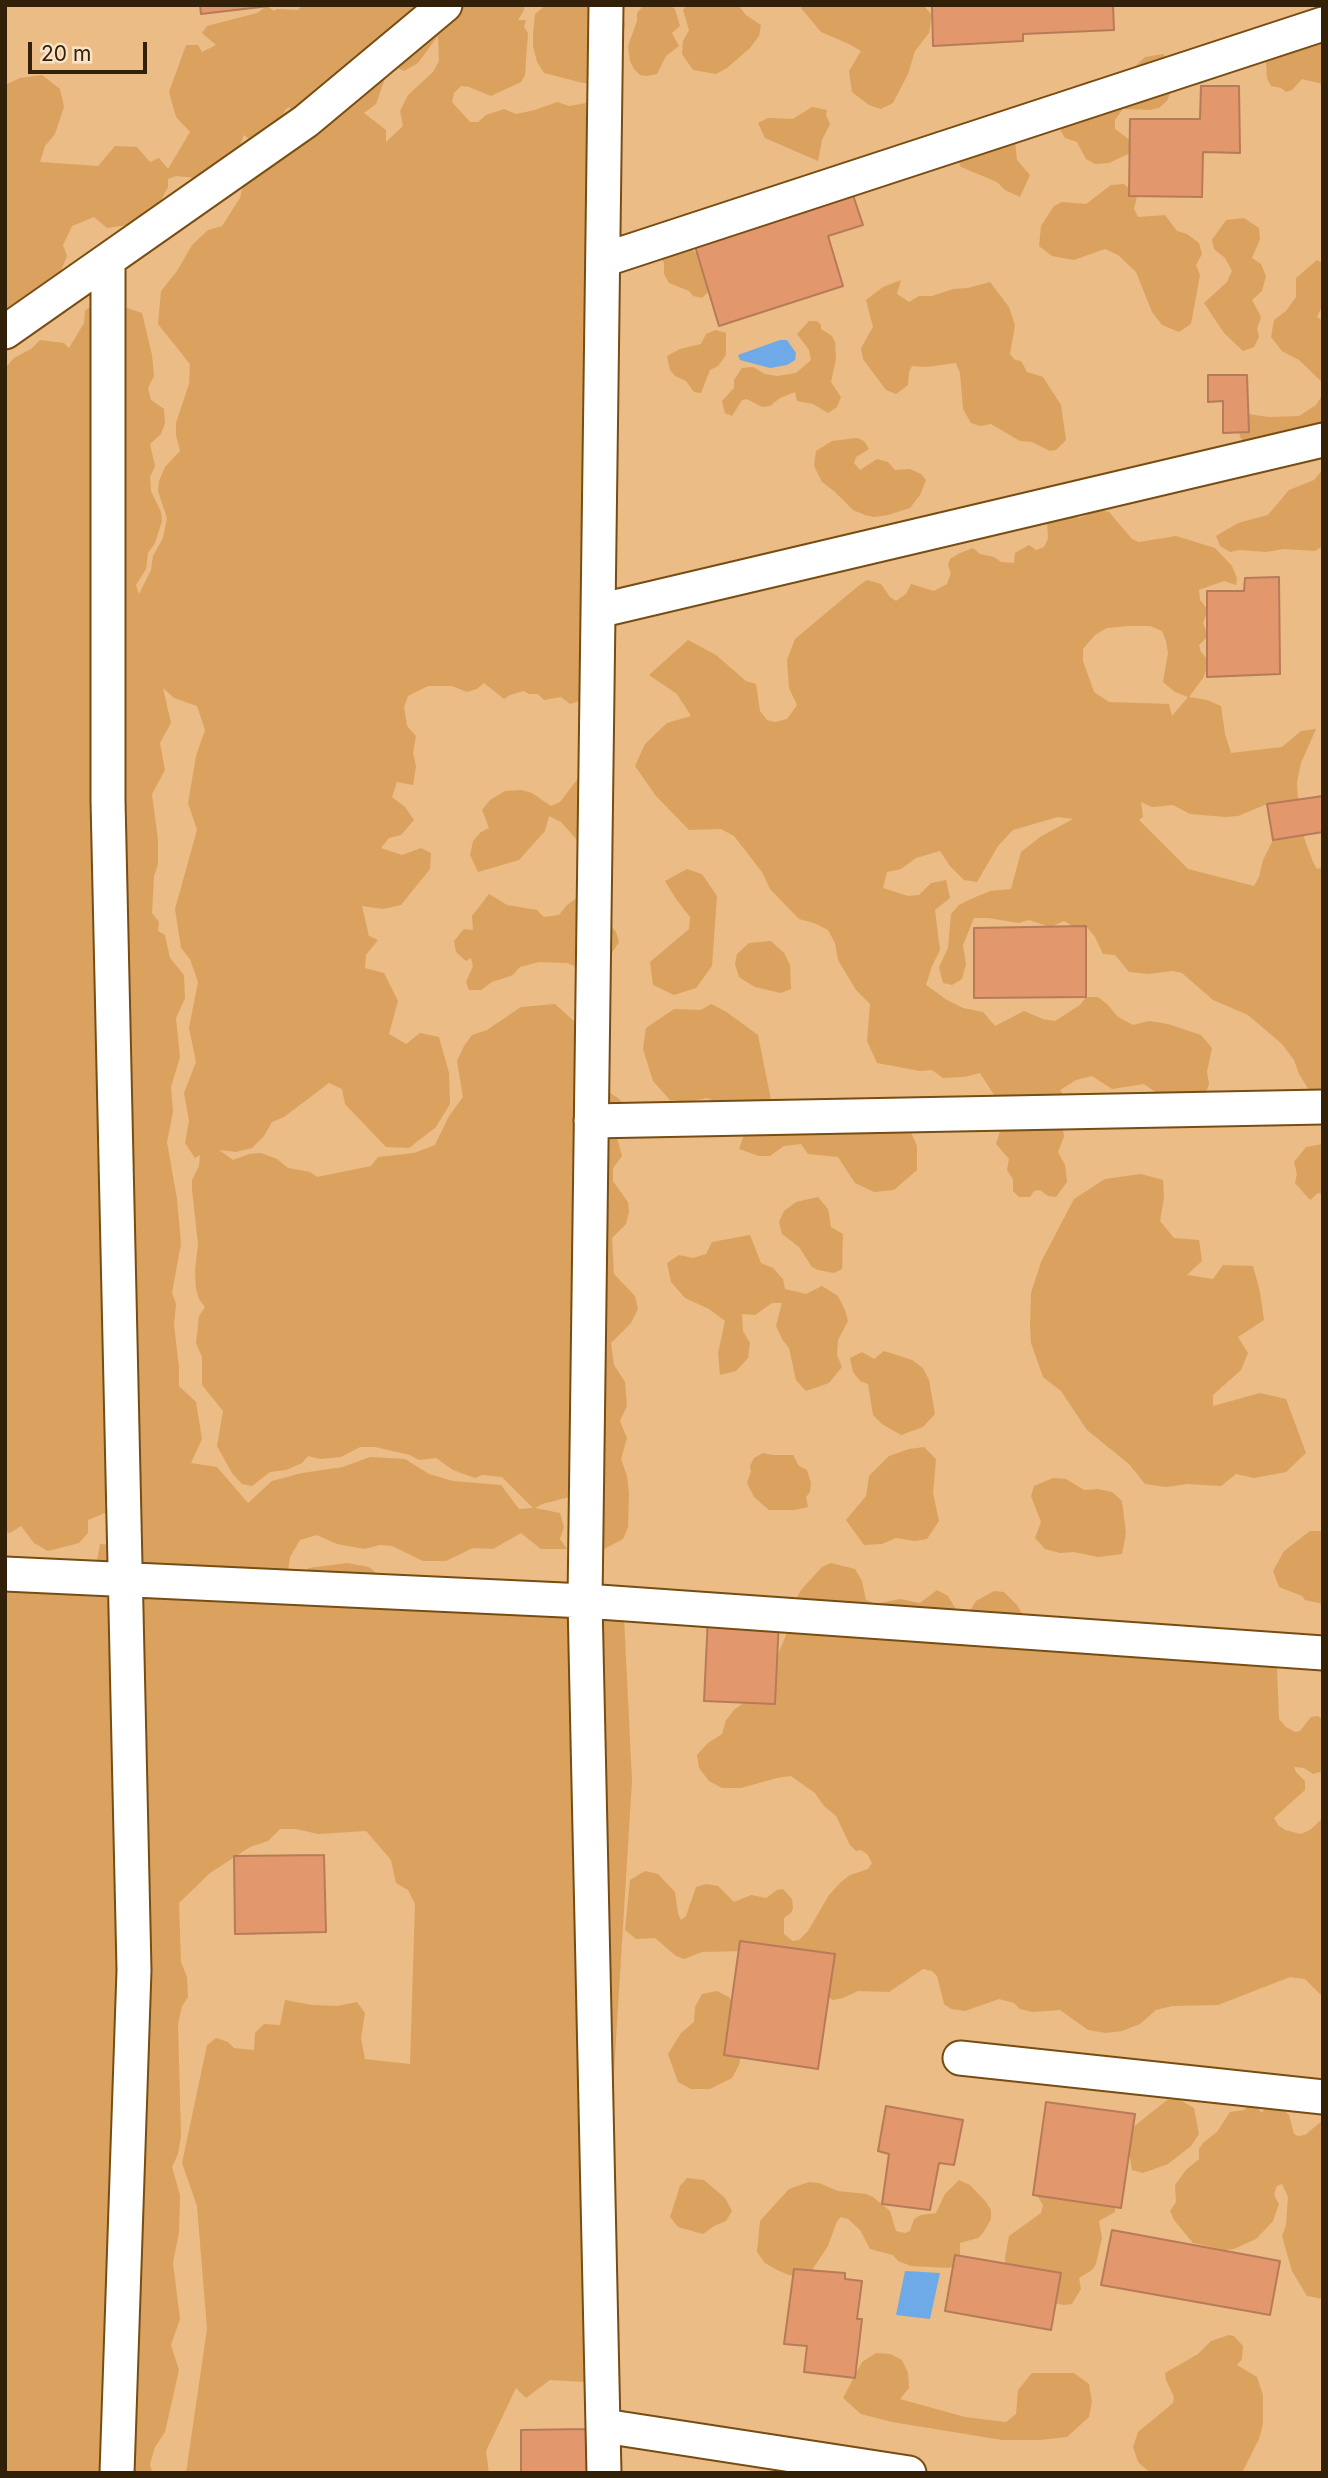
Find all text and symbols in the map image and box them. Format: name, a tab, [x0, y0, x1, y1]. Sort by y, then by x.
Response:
scale bar	[32, 28, 150, 72]
text: 20 m	[41, 41, 91, 66]

